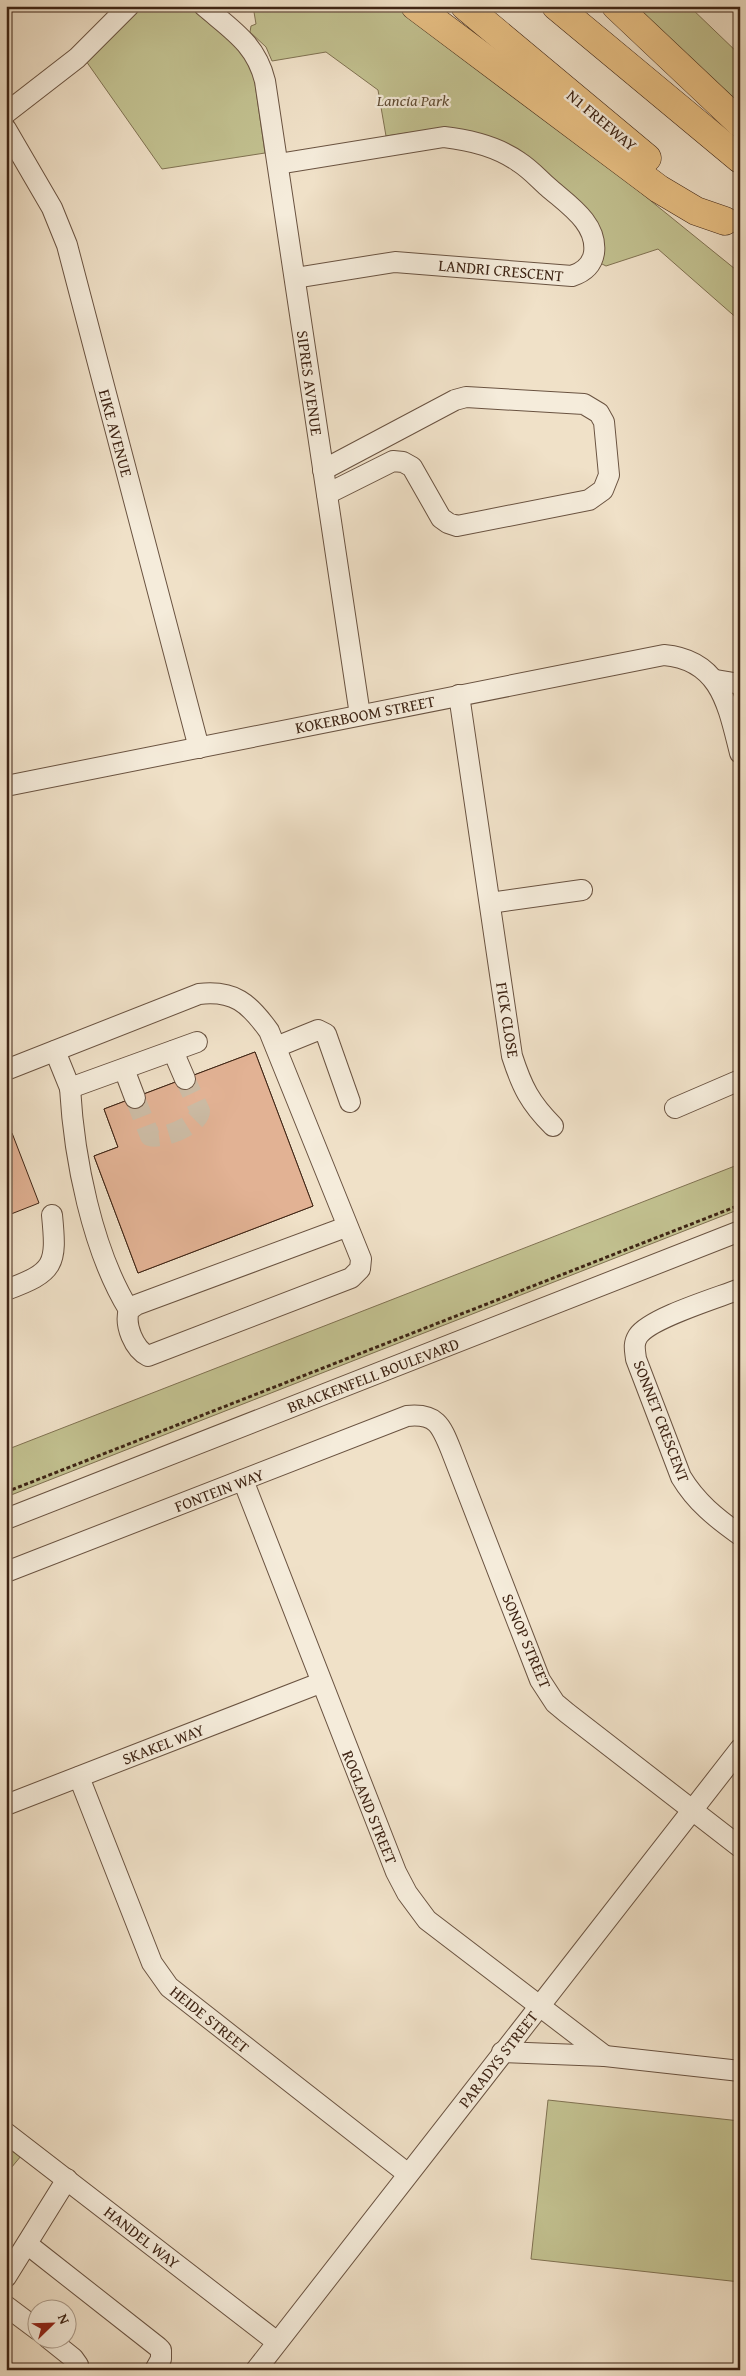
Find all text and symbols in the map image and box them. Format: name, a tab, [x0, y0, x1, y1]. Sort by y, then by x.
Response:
street label: N1 FREEWAY	[562, 83, 643, 157]
park label: Lancia Park	[376, 88, 450, 112]
street label: LANDRI CRESCENT	[438, 253, 565, 287]
street label: SIPRES AVENUE	[291, 329, 329, 437]
street label: EIKE AVENUE	[93, 386, 139, 480]
street label: KOKERBOOM STREET	[293, 689, 437, 739]
street label: FICK CLOSE	[490, 980, 526, 1060]
street label: BRACKENFELL BOULEVARD	[284, 1331, 463, 1419]
street label: SONNET CRESCENT	[628, 1356, 696, 1486]
street label: FONTEIN WAY	[171, 1462, 268, 1518]
street label: SONOP STREET	[496, 1590, 558, 1692]
street label: SKAKEL WAY	[118, 1717, 208, 1771]
street label: ROGLAND STREET	[336, 1747, 404, 1867]
street label: HEIDE STREET	[165, 1979, 255, 2059]
street label: PARADYS STREET	[452, 2005, 544, 2113]
street label: HANDEL WAY	[99, 2200, 185, 2274]
north arrow	[28, 2298, 78, 2348]
text: N	[53, 2311, 75, 2328]

